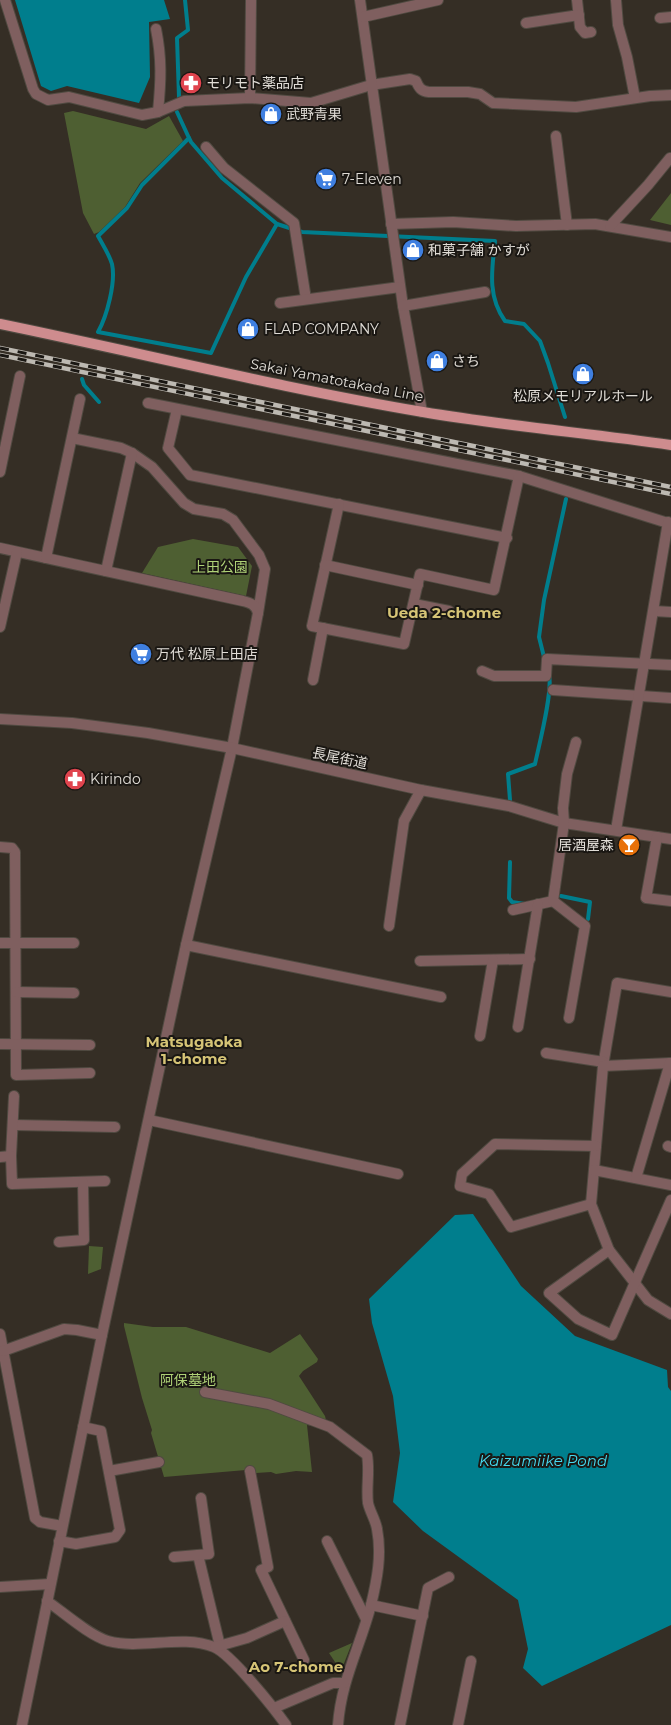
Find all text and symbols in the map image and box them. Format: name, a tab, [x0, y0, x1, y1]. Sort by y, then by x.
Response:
pharmacy icon: モリモト薬品店	[178, 70, 204, 96]
place label: モリモト薬品店	[206, 74, 304, 92]
shop icon: 武野青果	[258, 101, 284, 127]
place label: 武野青果	[286, 105, 342, 123]
supermarket icon: 7-Eleven	[313, 166, 339, 192]
place label: 7-Eleven	[342, 170, 402, 188]
shop icon: 和菓子舗 かすが	[400, 237, 426, 263]
place label: 和菓子舗 かすが	[428, 241, 530, 259]
shop icon: FLAP COMPANY	[235, 316, 261, 342]
place label: FLAP COMPANY	[264, 320, 379, 338]
shop icon: さち	[424, 348, 450, 374]
place label: さち	[452, 352, 480, 370]
street label: Sakai Yamatotakada Line	[249, 354, 425, 406]
shop icon: 松原メモリアルホール	[570, 361, 596, 387]
place label: 松原メモリアルホール	[513, 387, 653, 405]
park label: 上田公園	[192, 558, 248, 576]
district label: Ueda 2-chome	[387, 603, 501, 622]
supermarket icon: 万代 松原上田店	[128, 641, 154, 667]
place label: 万代 松原上田店	[156, 645, 258, 663]
street label: 長尾街道	[311, 743, 369, 773]
pharmacy icon: Kirindo	[62, 766, 88, 792]
place label: Kirindo	[90, 770, 141, 788]
bar icon: 居酒屋森	[616, 832, 642, 858]
place label: 居酒屋森	[558, 836, 614, 854]
district label: Matsugaoka 1-chome	[146, 1032, 242, 1068]
park label: 阿保墓地	[160, 1371, 216, 1389]
water label: Kaizumiike Pond	[479, 1451, 608, 1470]
district label: Ao 7-chome	[248, 1657, 343, 1676]

